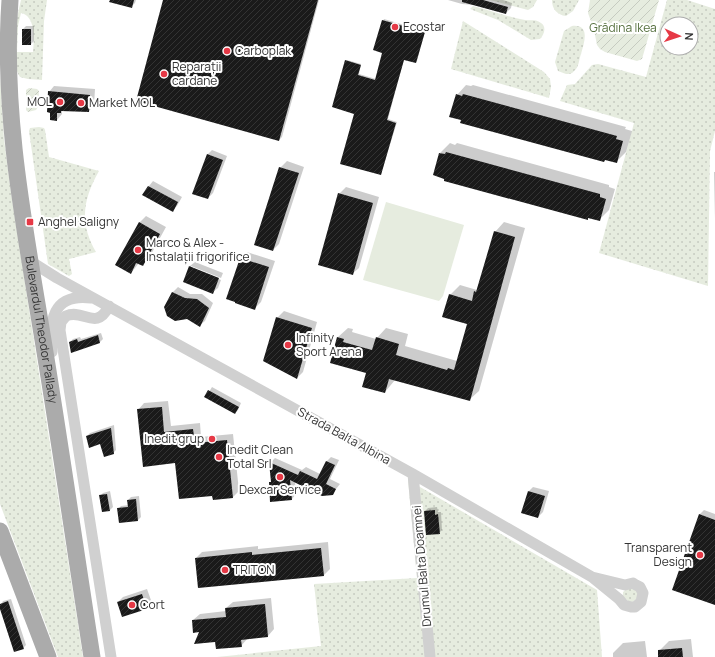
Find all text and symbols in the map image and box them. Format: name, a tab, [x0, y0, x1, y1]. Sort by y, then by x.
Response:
north arrow	[659, 16, 699, 56]
place label: Ecostar	[403, 18, 446, 35]
park label: Grădina Ikea	[589, 19, 657, 36]
marker: Ecostar	[390, 22, 400, 32]
text: N	[682, 32, 697, 41]
place label: Carboplak	[235, 42, 292, 59]
marker: Carboplak	[222, 46, 232, 56]
place label: Reparații cardane	[172, 58, 221, 89]
marker: Reparații cardane	[159, 69, 169, 79]
place label: MOL	[27, 93, 52, 110]
place label: Market MOL	[89, 94, 155, 111]
marker: MOL	[55, 97, 65, 107]
marker: Market MOL	[76, 98, 86, 108]
place label: Anghel Saligny	[38, 213, 120, 230]
marker: Anghel Saligny	[25, 217, 35, 227]
place label: Marco & Alex - Instalații frigorifice	[146, 234, 249, 265]
marker: Marco & Alex - Instalații frigorifice	[133, 245, 143, 255]
street label: Bulevardul Theodor Pallady	[21, 255, 62, 405]
place label: Infinity Sport Arena	[296, 329, 362, 360]
marker: Infinity Sport Arena	[283, 340, 293, 350]
street label: Strada Balta Albina	[295, 403, 394, 468]
place label: Inedit grup	[144, 430, 204, 447]
marker: Inedit grup	[207, 434, 217, 444]
place label: Inedit Clean Total Srl	[227, 441, 293, 472]
marker: Inedit Clean Total Srl	[214, 452, 224, 462]
marker: Dexcar Service	[275, 472, 285, 482]
place label: Dexcar Service	[239, 481, 321, 498]
street label: Drumul Balta Doamnei	[408, 505, 435, 627]
place label: Transparent Design	[625, 539, 692, 570]
marker: Transparent Design	[695, 550, 705, 560]
place label: TRITON	[233, 561, 275, 578]
marker: TRITON	[220, 565, 230, 575]
place label: Cort	[140, 596, 165, 613]
marker: Cort	[127, 600, 137, 610]

